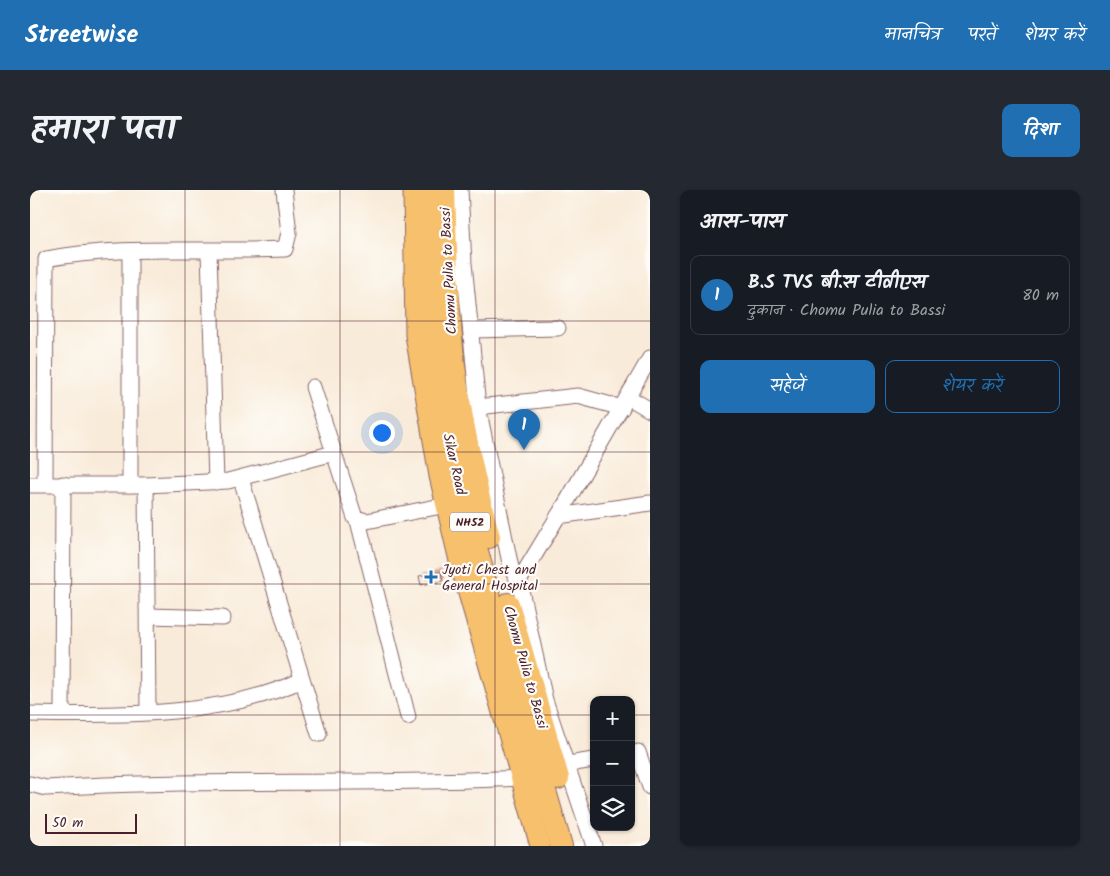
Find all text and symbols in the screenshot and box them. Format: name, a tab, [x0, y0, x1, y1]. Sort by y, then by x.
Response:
text: Streetwise	[25, 16, 138, 55]
text: मानचित्र	[885, 21, 941, 50]
text: परतें	[969, 21, 996, 50]
text: शेयर करें	[1024, 21, 1085, 50]
text: हमारा पता	[30, 102, 176, 158]
button: दिशा	[1002, 104, 1080, 157]
street label: Chomu Pulia to Bassi	[435, 206, 463, 335]
text: आस-पास	[700, 206, 784, 239]
text: B.S TVS बी.स टीवीएस	[748, 268, 926, 298]
text: 1	[715, 283, 719, 308]
text: 80 m	[1022, 283, 1059, 308]
text: दुकान · Chomu Pulia to Bassi	[748, 298, 945, 323]
button: सहेजें	[700, 360, 875, 413]
button: शेयर करें	[885, 360, 1060, 413]
pin: 1	[508, 409, 540, 450]
your location	[369, 420, 395, 446]
street label: Sikar Road	[436, 431, 472, 498]
road number: NH52	[450, 512, 490, 532]
place label: Jyoti Chest and General Hospital	[442, 559, 539, 597]
marker: Jyoti Chest and General Hospital	[424, 570, 438, 584]
street label: Chomu Pulia to Bassi	[497, 603, 553, 732]
map controls	[590, 696, 635, 831]
button: +	[590, 696, 635, 741]
button: −	[590, 741, 635, 786]
button: layers	[590, 786, 635, 831]
scale bar	[45, 811, 138, 834]
text: 50 m	[52, 812, 83, 834]

